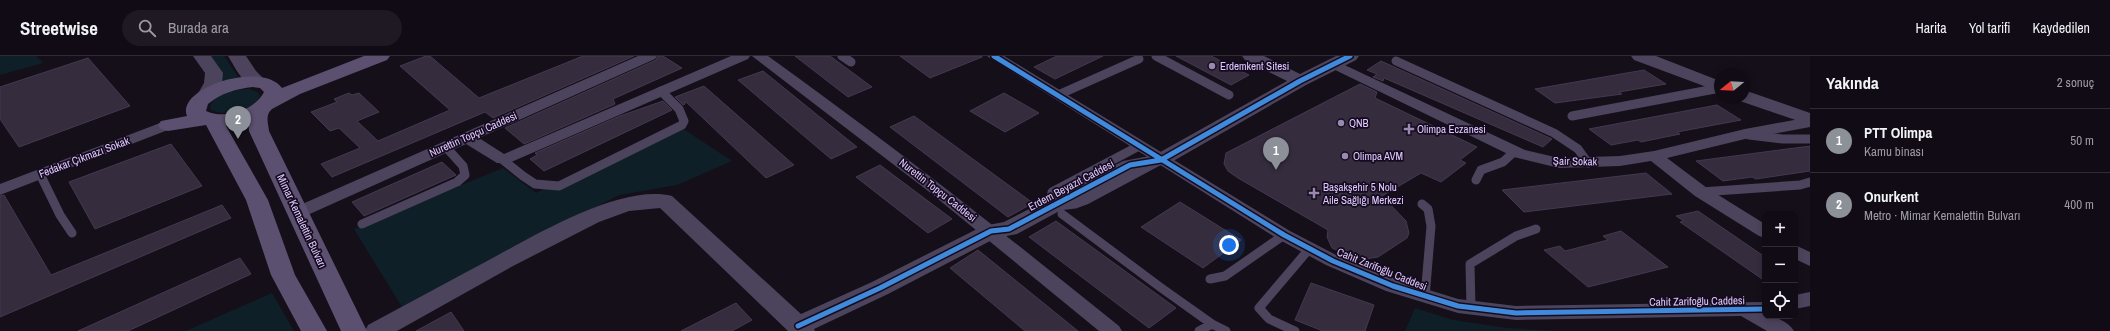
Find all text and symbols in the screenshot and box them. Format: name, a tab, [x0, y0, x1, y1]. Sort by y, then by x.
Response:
search box	[122, 10, 402, 46]
text: Streetwise	[20, 15, 98, 41]
icon: search	[136, 17, 158, 39]
text: Burada ara	[168, 17, 229, 38]
text: Harita	[1915, 19, 1947, 37]
text: Yol tarifi	[1969, 19, 2011, 37]
text: Kaydedilen	[2033, 19, 2090, 37]
place label: Erdemkent Sitesi	[1220, 59, 1289, 73]
marker: Erdemkent Sitesi	[1207, 61, 1217, 71]
north arrow	[1714, 68, 1750, 104]
text: Yakında	[1826, 71, 1879, 94]
text: 2 sonuç	[2057, 74, 2094, 91]
pin: 2	[225, 106, 251, 139]
street label: Nurettin Topçu Caddesi	[427, 108, 519, 160]
place label: QNB	[1349, 116, 1369, 130]
marker: QNB	[1336, 118, 1346, 128]
place label: Olimpa Eczanesi	[1417, 122, 1486, 136]
text: PTT Olimpa	[1864, 122, 1932, 143]
marker: Olimpa Eczanesi	[1404, 124, 1414, 134]
text: 1	[1836, 132, 1842, 149]
text: 50 m	[2070, 132, 2094, 149]
street label: Fedakar Çıkmazı Sokak	[37, 133, 132, 181]
pin: 1	[1263, 137, 1289, 170]
text: Kamu binası	[1864, 143, 1924, 160]
place label: Olimpa AVM	[1353, 149, 1403, 163]
marker: Olimpa AVM	[1340, 151, 1350, 161]
street label: Şair Sokak	[1553, 154, 1598, 168]
street label: Nurettin Topçu Caddesi	[896, 155, 980, 225]
street label: Erdem Beyazıt Caddesi	[1026, 156, 1116, 214]
street label: Mimar Kemalettin Bulvarı	[274, 172, 330, 270]
place label: Başakşehir 5 Nolu Aile Sağlığı Merkezi	[1322, 180, 1404, 207]
text: Onurkent	[1864, 186, 1919, 207]
marker: Başakşehir 5 Nolu Aile Sağlığı Merkezi	[1308, 187, 1320, 199]
text: 2	[1836, 196, 1842, 213]
text: 400 m	[2064, 196, 2094, 213]
text: Metro · Mimar Kemalettin Bulvarı	[1864, 207, 2020, 224]
map controls	[1762, 211, 1798, 319]
button: +	[1762, 211, 1798, 247]
your location	[1219, 235, 1239, 255]
street label: Cahit Zarifoğlu Caddesi	[1335, 245, 1429, 293]
button: −	[1762, 247, 1798, 283]
button: locate	[1762, 283, 1798, 319]
street label: Cahit Zarifoğlu Caddesi	[1649, 293, 1745, 309]

